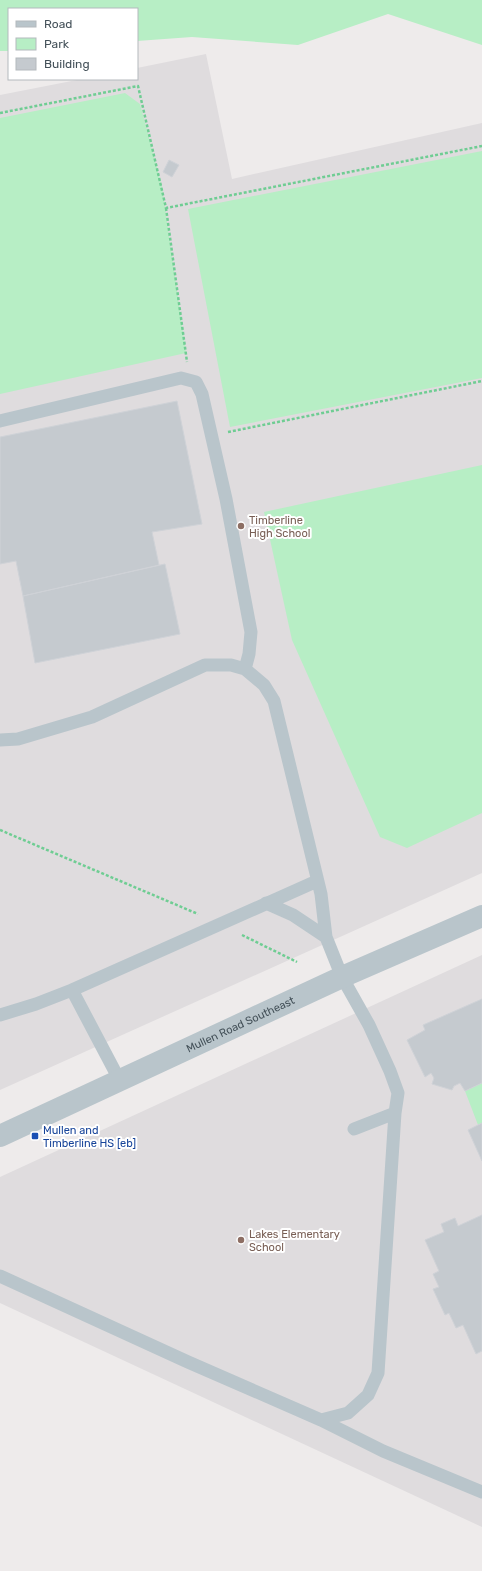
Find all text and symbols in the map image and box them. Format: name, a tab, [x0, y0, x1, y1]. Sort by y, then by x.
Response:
legend	[8, 8, 138, 80]
text: Road	[44, 17, 72, 31]
text: Park	[44, 37, 70, 51]
text: Building	[44, 57, 90, 71]
place label: Timberline High School	[249, 514, 310, 540]
marker: Timberline High School	[236, 521, 246, 531]
street label: Mullen Road Southeast	[184, 994, 297, 1056]
place label: Mullen and Timberline HS [eb]	[43, 1124, 136, 1150]
marker: Mullen and Timberline HS [eb]	[30, 1131, 40, 1141]
place label: Lakes Elementary School	[249, 1228, 340, 1254]
marker: Lakes Elementary School	[236, 1235, 246, 1245]

